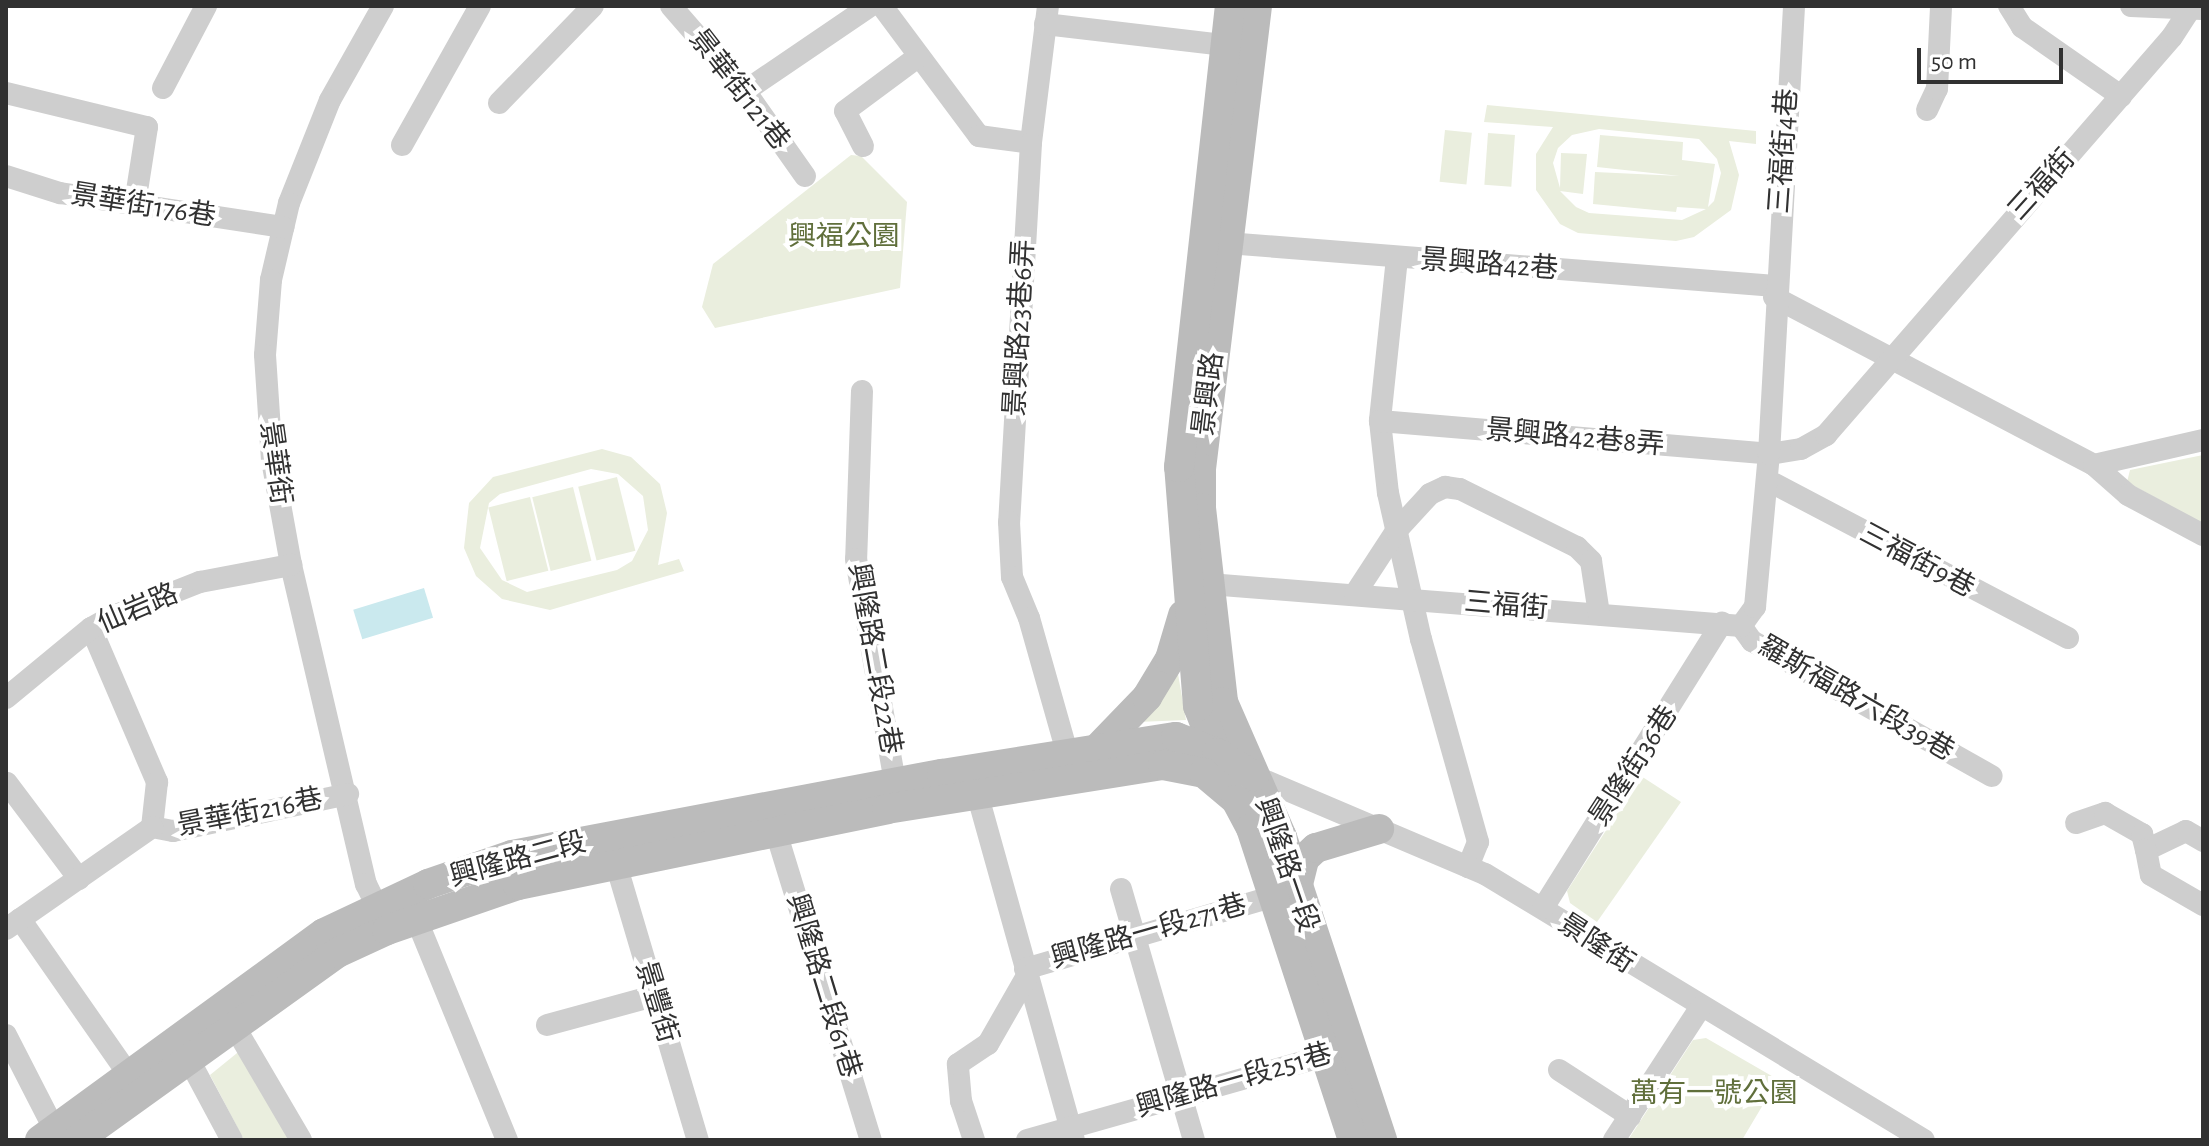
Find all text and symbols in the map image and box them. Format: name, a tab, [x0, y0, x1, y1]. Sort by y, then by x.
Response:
street label: 景華街121巷	[681, 23, 797, 157]
scale bar	[1921, 32, 2067, 82]
text: 50 m	[1931, 50, 1977, 74]
street label: 三福街4巷	[1763, 87, 1805, 215]
street label: 三福街	[2001, 143, 2083, 227]
street label: 景華街176巷	[68, 178, 218, 234]
park label: 興福公園	[788, 220, 900, 254]
street label: 景興路23巷6弄	[999, 239, 1041, 417]
street label: 景興路42巷	[1419, 243, 1559, 287]
street label: 景興路	[1187, 350, 1231, 438]
street label: 景興路42巷8弄	[1484, 413, 1666, 463]
street label: 景華街	[253, 419, 297, 507]
street label: 三福街9巷	[1854, 517, 1980, 605]
street label: 興隆路二段22巷	[841, 561, 907, 757]
street label: 仙岩路	[93, 577, 183, 641]
street label: 三福街	[1463, 586, 1549, 626]
street label: 羅斯福路六段39巷	[1752, 629, 1960, 769]
street label: 景隆街36巷	[1583, 700, 1685, 832]
street label: 景華街216巷	[174, 782, 326, 844]
street label: 興隆路一段	[1247, 793, 1325, 937]
street label: 興隆路二段	[446, 826, 590, 894]
street label: 興隆路一段271巷	[1047, 888, 1251, 976]
street label: 興隆路二段61巷	[779, 890, 867, 1082]
street label: 景隆街	[1552, 907, 1640, 981]
street label: 景豐街	[628, 957, 684, 1047]
street label: 興隆路一段251巷	[1132, 1037, 1336, 1125]
park label: 萬有一號公園	[1630, 1077, 1798, 1111]

